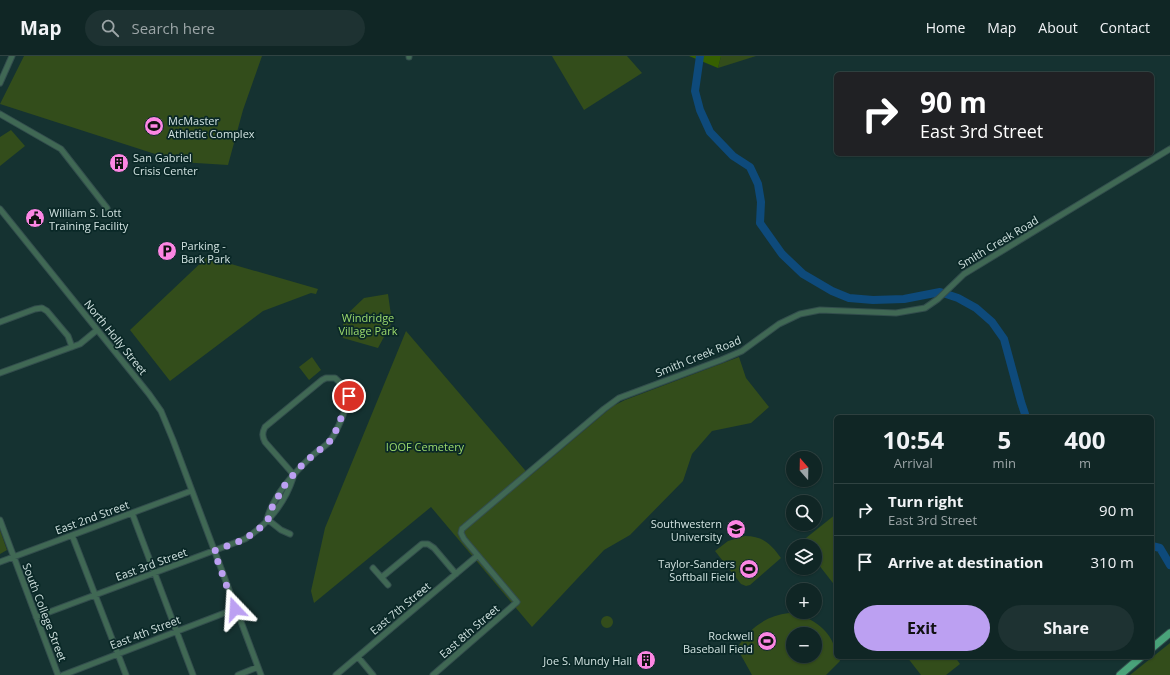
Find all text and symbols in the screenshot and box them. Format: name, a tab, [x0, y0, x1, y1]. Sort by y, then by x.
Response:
search box	[85, 10, 365, 46]
text: Map	[20, 15, 61, 41]
icon: search	[99, 17, 121, 39]
text: Search here	[131, 18, 215, 38]
text: Home	[926, 18, 965, 37]
text: Map	[987, 18, 1016, 37]
text: About	[1038, 18, 1078, 37]
text: Contact	[1100, 18, 1150, 37]
text: 90 m	[920, 83, 987, 121]
icon: right	[854, 88, 906, 140]
place label: McMaster Athletic Complex	[168, 113, 255, 141]
sports icon: McMaster Athletic Complex	[143, 115, 165, 137]
text: East 3rd Street	[920, 119, 1043, 143]
place label: San Gabriel Crisis Center	[133, 150, 198, 178]
building icon: San Gabriel Crisis Center	[108, 152, 130, 174]
place label: William S. Lott Training Facility	[49, 205, 129, 233]
public building icon: William S. Lott Training Facility	[24, 207, 46, 229]
street label: Smith Creek Road	[955, 212, 1041, 272]
place label: Parking - Bark Park	[181, 238, 231, 266]
parking icon: Parking - Bark Park	[156, 240, 178, 262]
street label: North Holly Street	[81, 296, 151, 378]
park label: Windridge Village Park	[338, 310, 398, 338]
street label: Smith Creek Road	[653, 332, 743, 380]
pin	[332, 379, 366, 413]
icon: arrive	[338, 385, 360, 407]
text: 10:54	[882, 423, 944, 456]
text: 5	[997, 423, 1011, 456]
text: 400	[1064, 423, 1106, 456]
park label: IOOF Cemetery	[386, 439, 465, 454]
north arrow	[786, 451, 822, 487]
map controls	[786, 451, 822, 663]
text: Arrival	[894, 454, 933, 472]
text: min	[993, 454, 1016, 472]
text: m	[1079, 454, 1091, 472]
text: Turn right	[888, 491, 963, 511]
button: search	[786, 495, 822, 531]
street label: East 2nd Street	[53, 497, 131, 537]
icon: right	[854, 499, 876, 521]
text: 90 m	[1099, 500, 1134, 520]
text: East 3rd Street	[888, 511, 977, 529]
place label: Southwestern University	[651, 516, 722, 544]
school or university icon: Southwestern University	[725, 518, 747, 540]
button: layers	[786, 539, 822, 575]
street label: East 3rd Street	[113, 544, 189, 584]
icon: arrive	[854, 551, 876, 573]
text: Arrive at destination	[888, 552, 1043, 572]
text: 310 m	[1090, 552, 1134, 572]
place label: Taylor-Sanders Softball Field	[658, 556, 735, 584]
sports icon: Taylor-Sanders Softball Field	[738, 558, 760, 580]
street label: South College Street	[19, 561, 71, 663]
street label: East 7th Street	[367, 578, 434, 638]
button: +	[786, 583, 822, 619]
position arrow	[214, 588, 256, 630]
street label: East 8th Street	[436, 601, 502, 661]
button: Exit	[854, 605, 990, 651]
button: Share	[998, 605, 1134, 651]
street label: East 4th Street	[107, 612, 183, 652]
button: −	[786, 627, 822, 663]
place label: Rockwell Baseball Field	[683, 628, 753, 656]
sports icon: Rockwell Baseball Field	[756, 630, 778, 652]
building icon: Joe S. Mundy Hall	[635, 649, 657, 671]
place label: Joe S. Mundy Hall	[542, 653, 632, 668]

